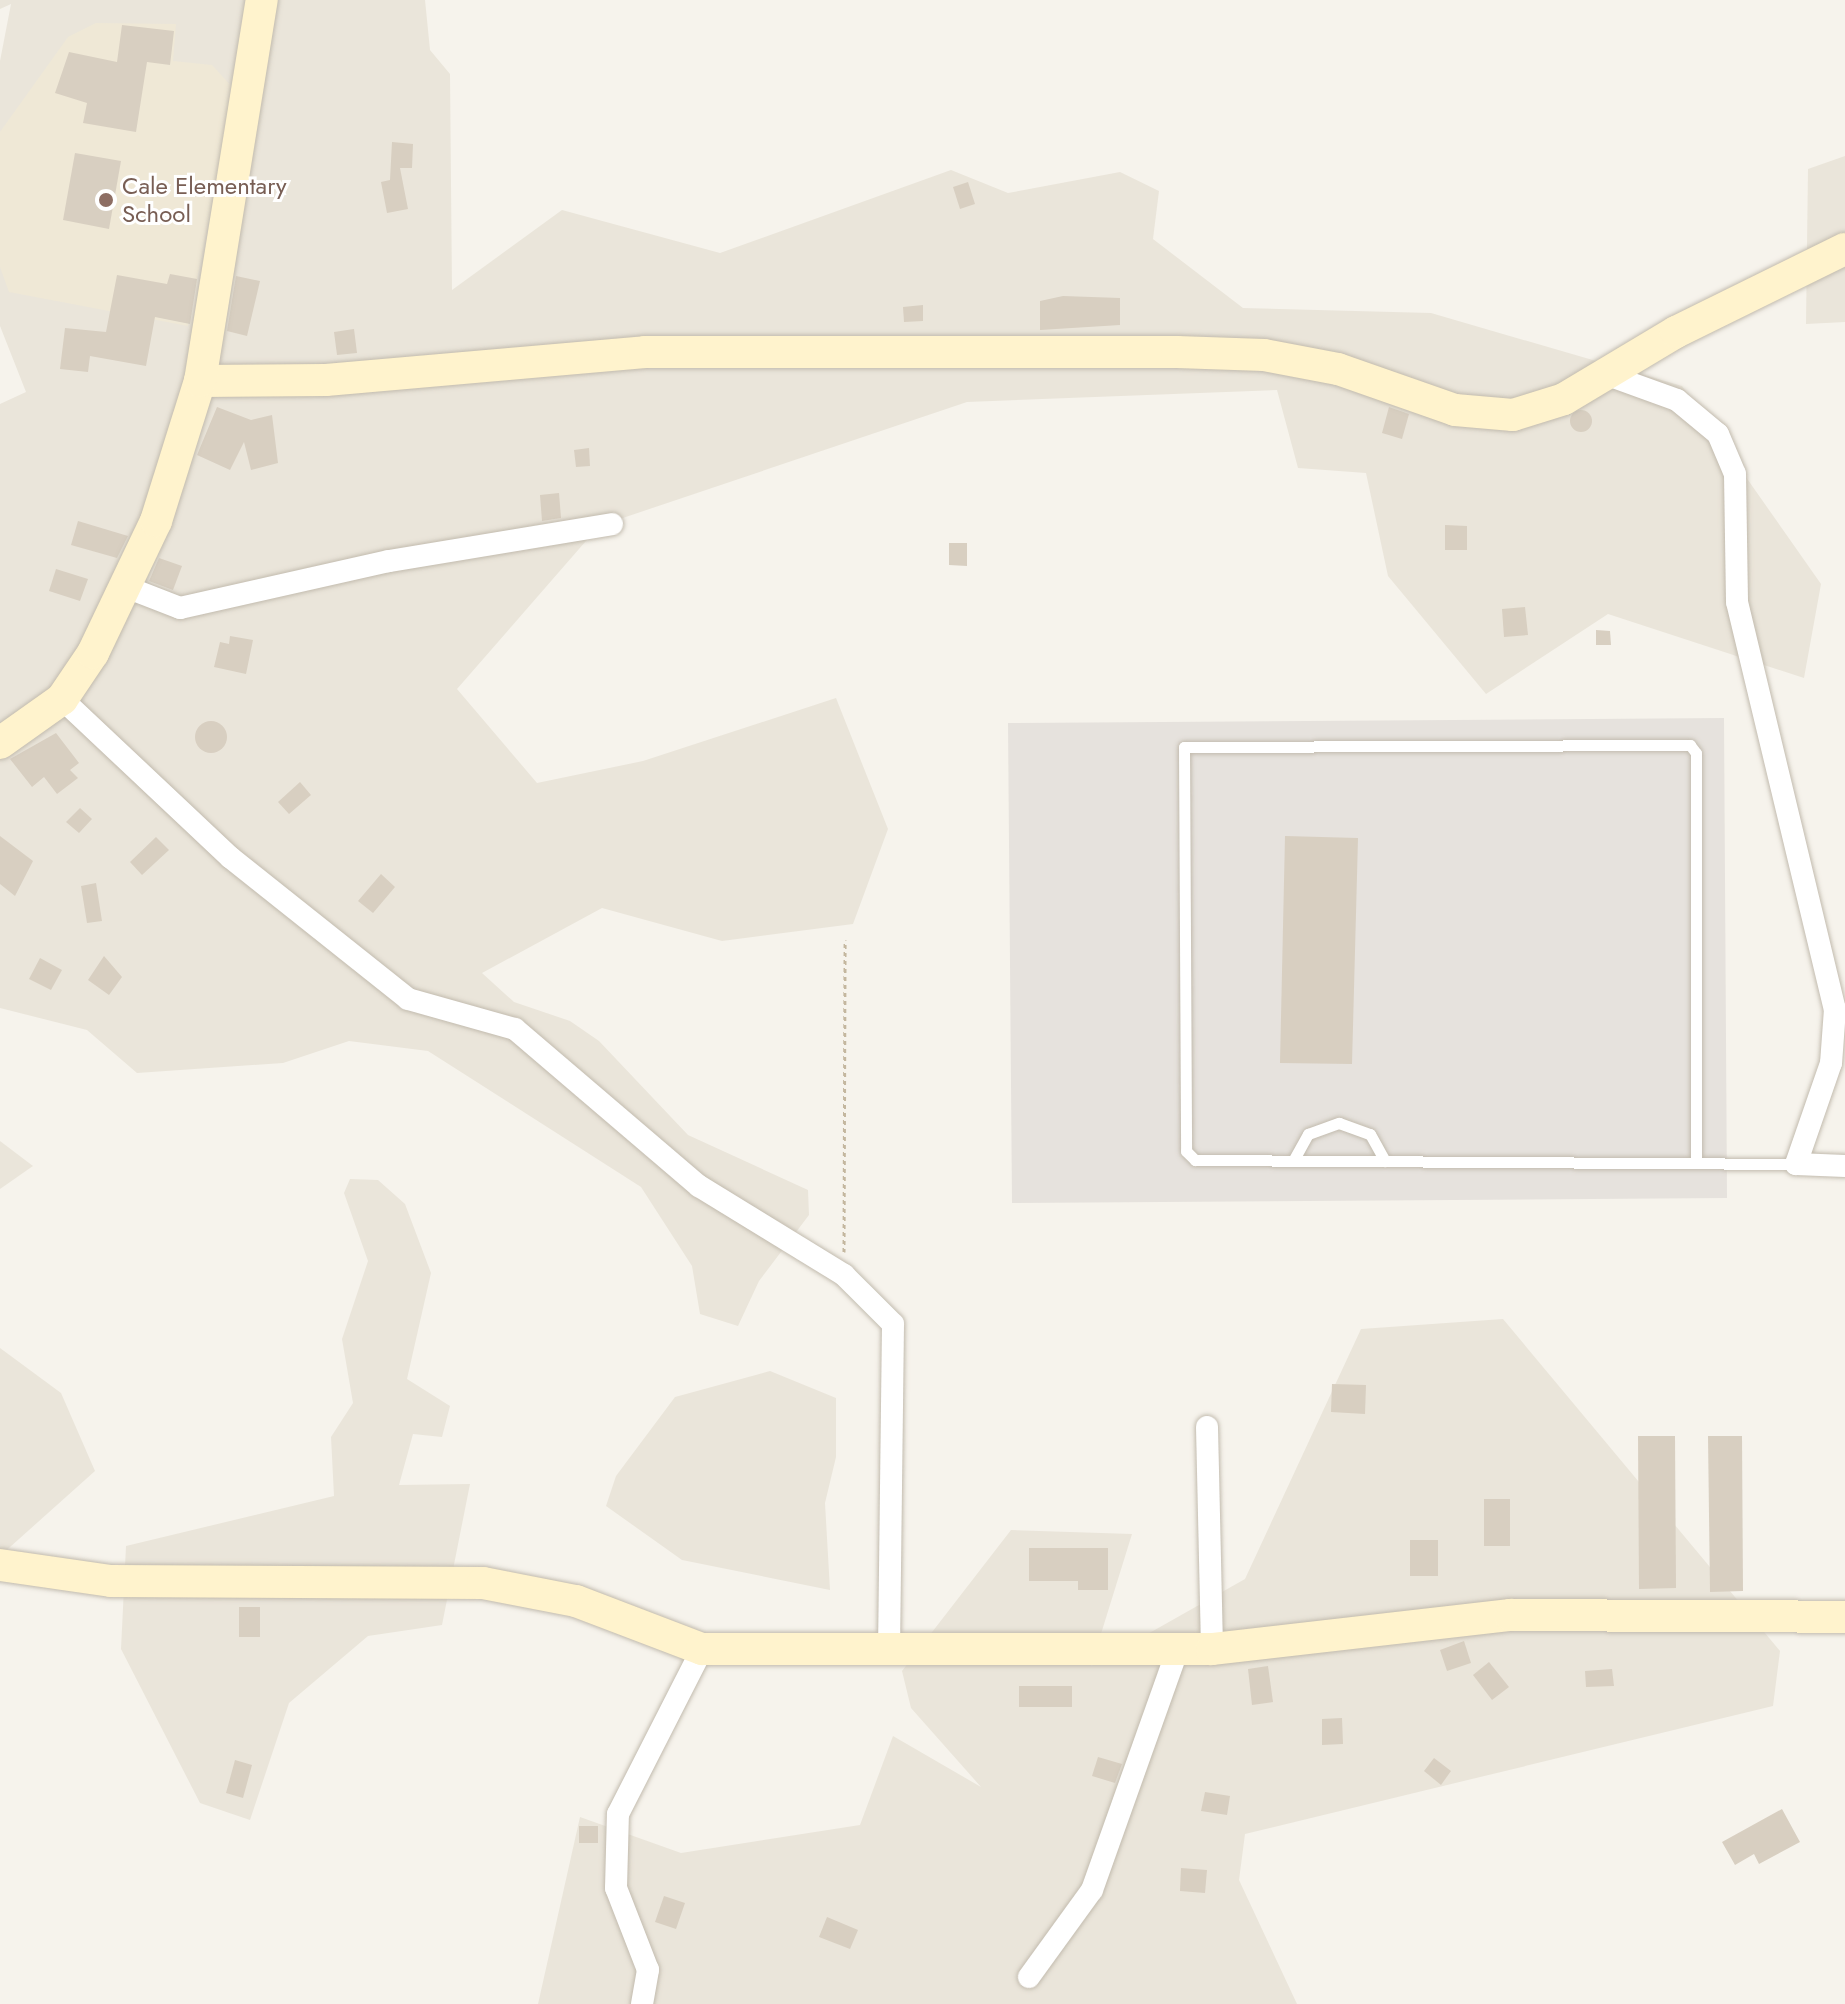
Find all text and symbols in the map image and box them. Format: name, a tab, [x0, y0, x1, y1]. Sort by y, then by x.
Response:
place label: Cale Elementary School	[122, 172, 287, 228]
marker: Cale Elementary School	[97, 191, 115, 209]

